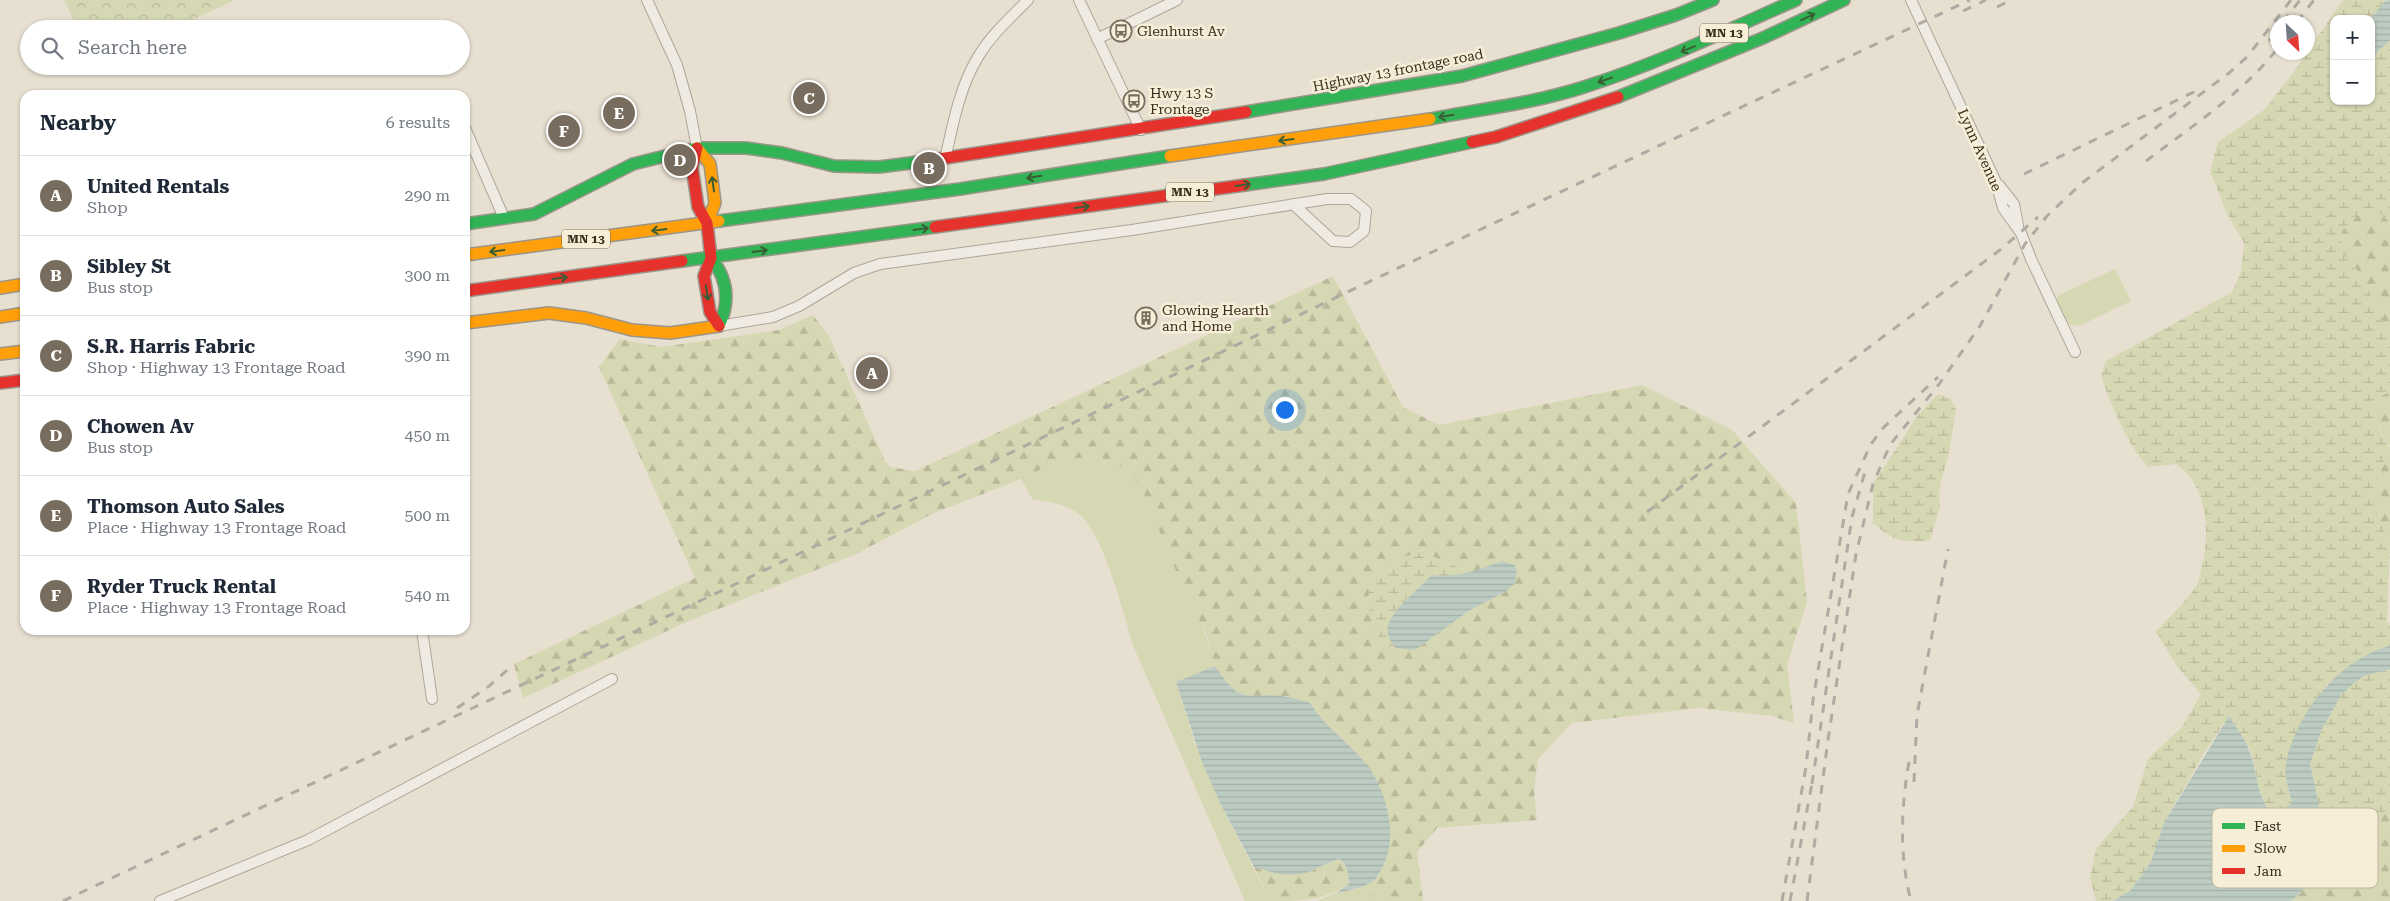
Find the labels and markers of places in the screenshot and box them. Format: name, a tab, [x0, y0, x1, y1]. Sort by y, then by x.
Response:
bus stop icon: Glenhurst Av	[1109, 19, 1133, 43]
place label: Glenhurst Av	[1137, 23, 1226, 39]
pin: C	[793, 79, 825, 117]
place label: Hwy 13 S Frontage	[1150, 85, 1214, 117]
bus stop icon: Hwy 13 S Frontage	[1122, 89, 1146, 113]
pin: E	[603, 94, 635, 132]
pin: F	[548, 112, 580, 150]
pin: D	[664, 141, 696, 179]
pin: B	[913, 149, 945, 187]
place label: Glowing Hearth and Home	[1162, 302, 1269, 334]
building icon: Glowing Hearth and Home	[1134, 306, 1158, 330]
pin: A	[856, 354, 888, 392]

